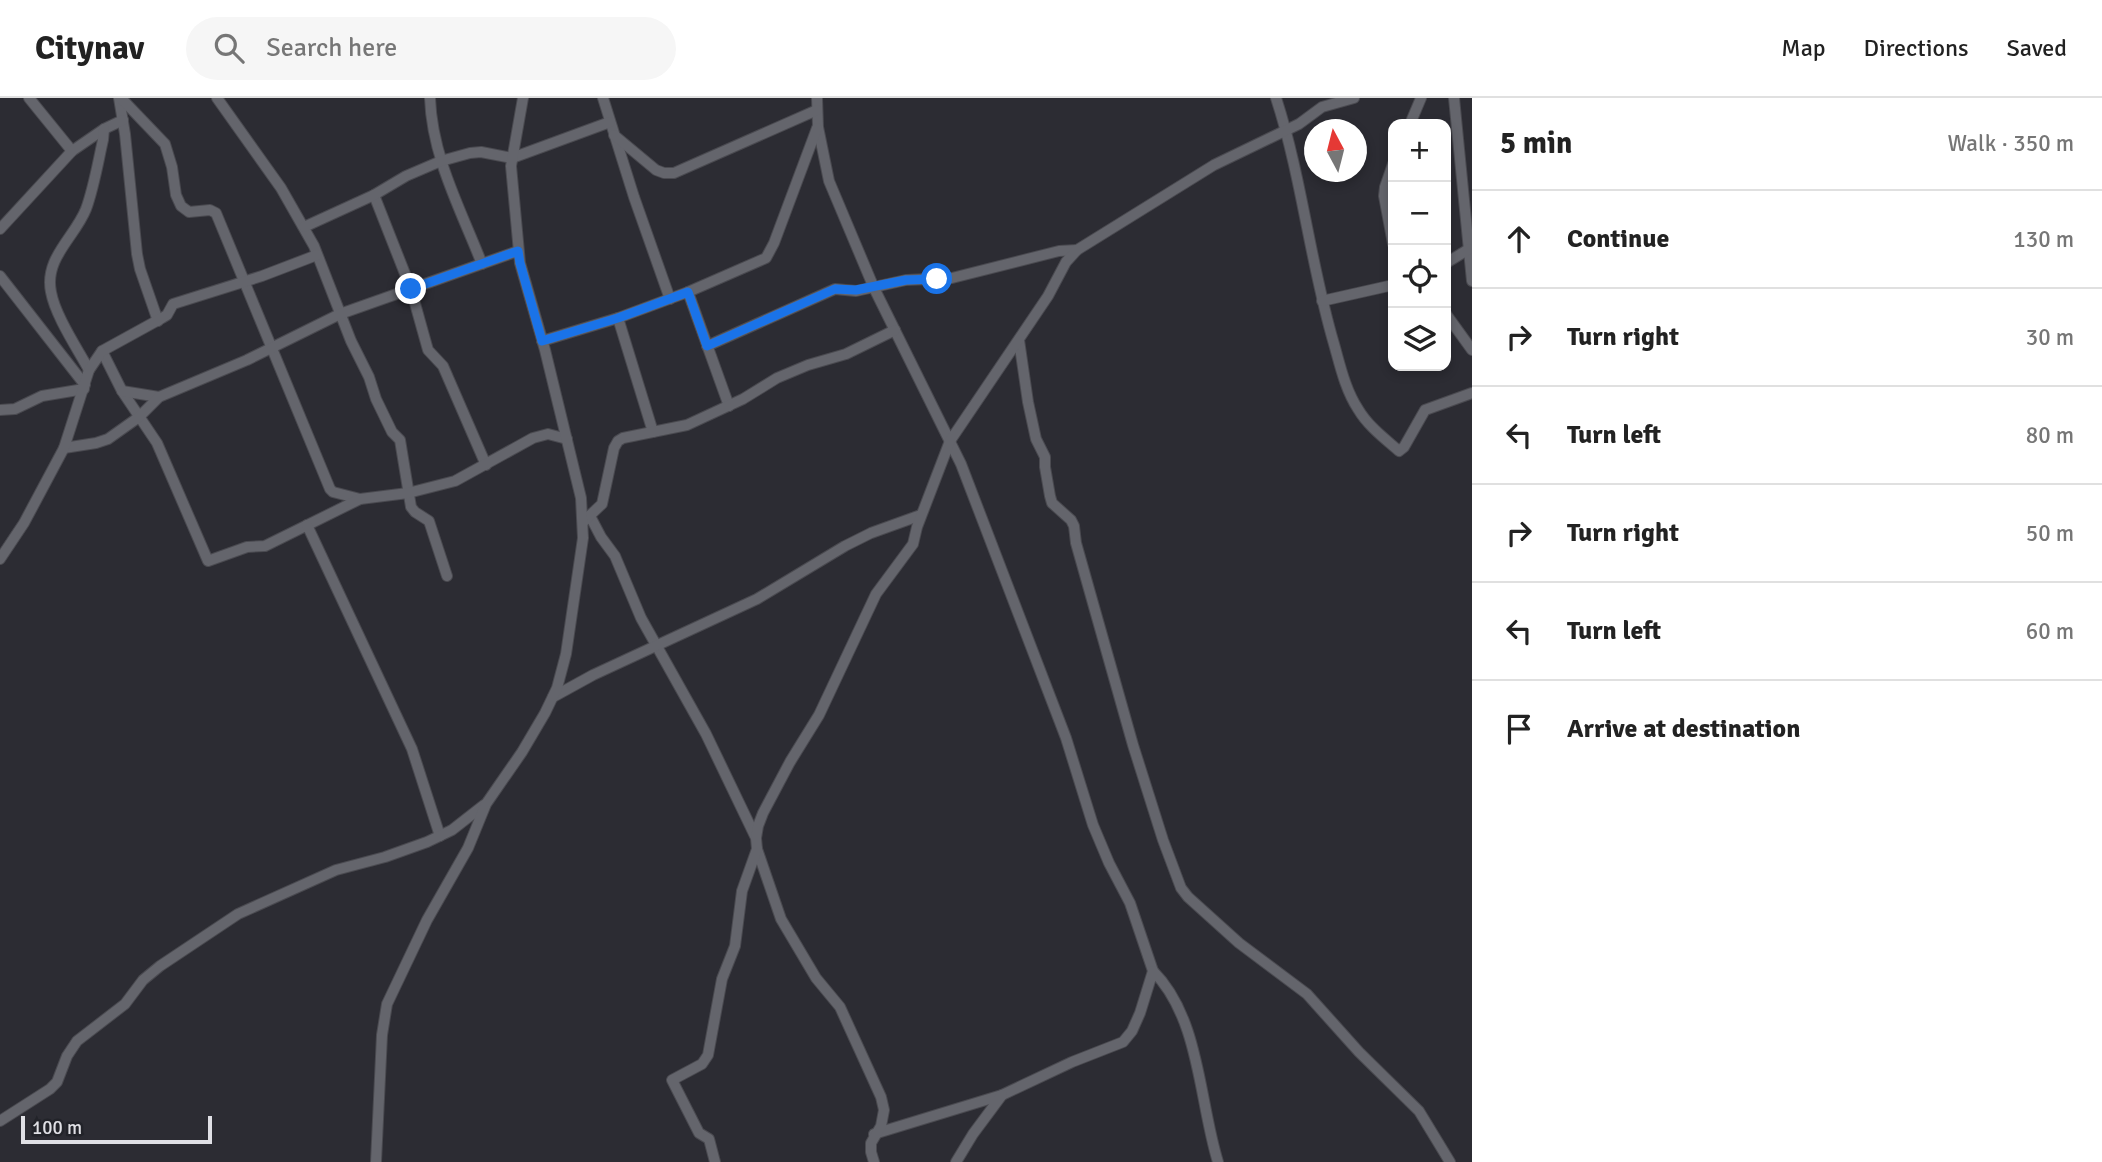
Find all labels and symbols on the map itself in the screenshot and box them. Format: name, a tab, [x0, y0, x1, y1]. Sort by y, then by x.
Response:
north arrow	[1304, 119, 1367, 182]
route start	[921, 263, 952, 294]
route end	[395, 273, 426, 304]
scale bar	[21, 1113, 212, 1145]

